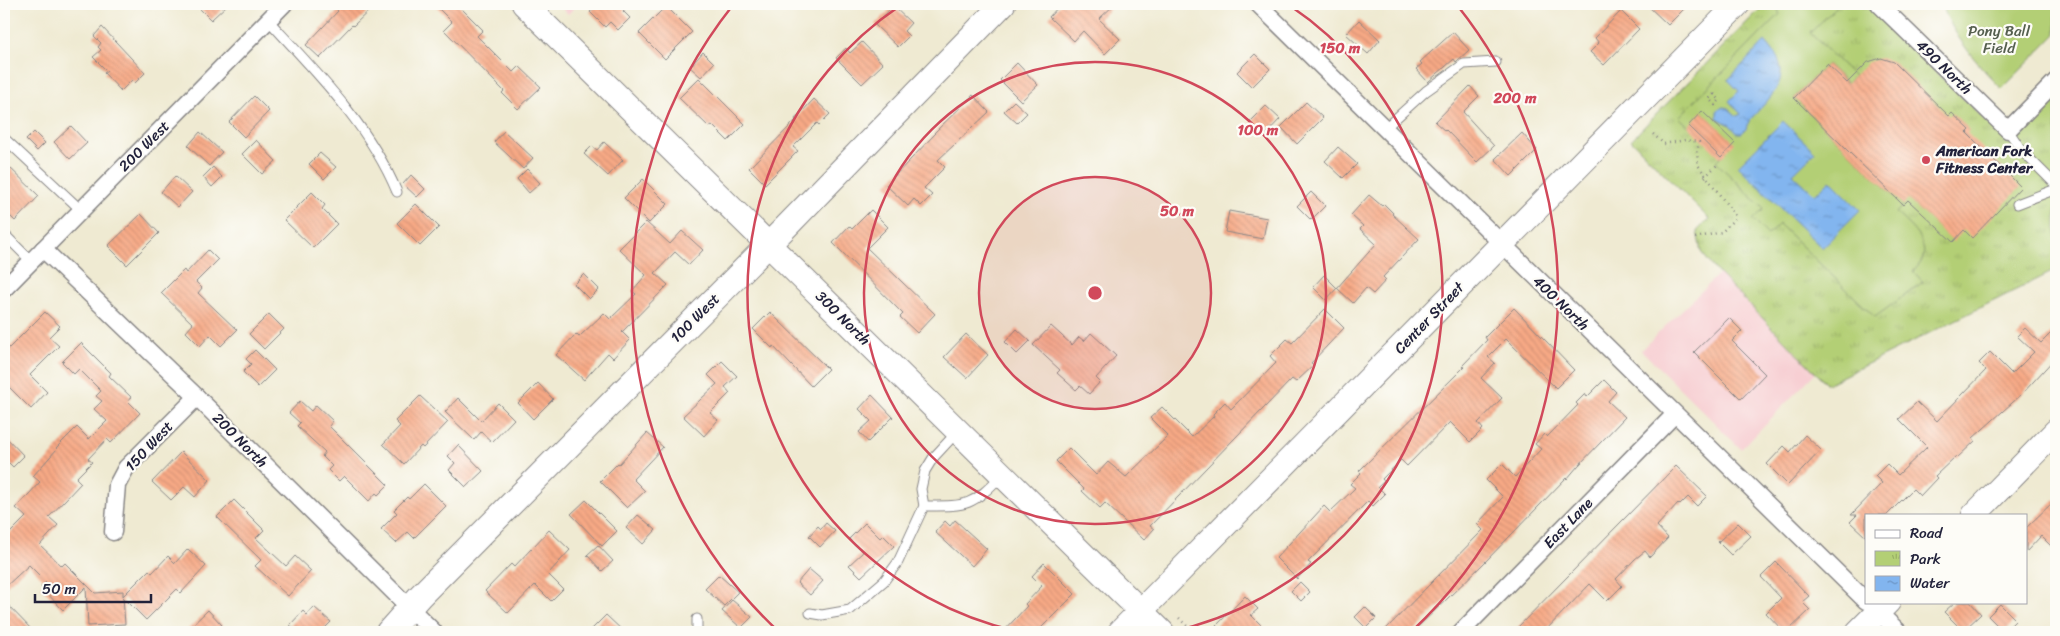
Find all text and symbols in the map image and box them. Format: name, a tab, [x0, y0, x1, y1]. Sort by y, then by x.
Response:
park label: Pony Ball Field	[1968, 18, 2031, 61]
street label: 490 North	[1910, 33, 1979, 101]
text: 150 m	[1320, 35, 1361, 61]
text: 200 m	[1492, 85, 1537, 111]
street label: 200 West	[112, 114, 176, 178]
text: 100 m	[1238, 117, 1279, 143]
place label: American Fork Fitness Center	[1935, 138, 2034, 181]
marker: American Fork Fitness Center	[1920, 154, 1932, 166]
text: 50 m	[1160, 198, 1195, 224]
street label: 400 North	[1526, 269, 1596, 337]
street label: Center Street	[1387, 275, 1471, 360]
street label: 300 North	[809, 284, 877, 352]
centre of rings	[1086, 284, 1104, 302]
street label: 100 West	[664, 287, 726, 349]
street label: 200 North	[206, 406, 274, 474]
street label: 150 West	[118, 414, 180, 477]
street label: East Lane	[1537, 491, 1599, 555]
legend	[1865, 514, 2028, 604]
text: Road	[1910, 520, 1943, 546]
text: Park	[1910, 546, 1941, 572]
text: Water	[1910, 570, 1950, 596]
scale bar	[35, 571, 151, 603]
text: 50 m	[42, 576, 77, 602]

